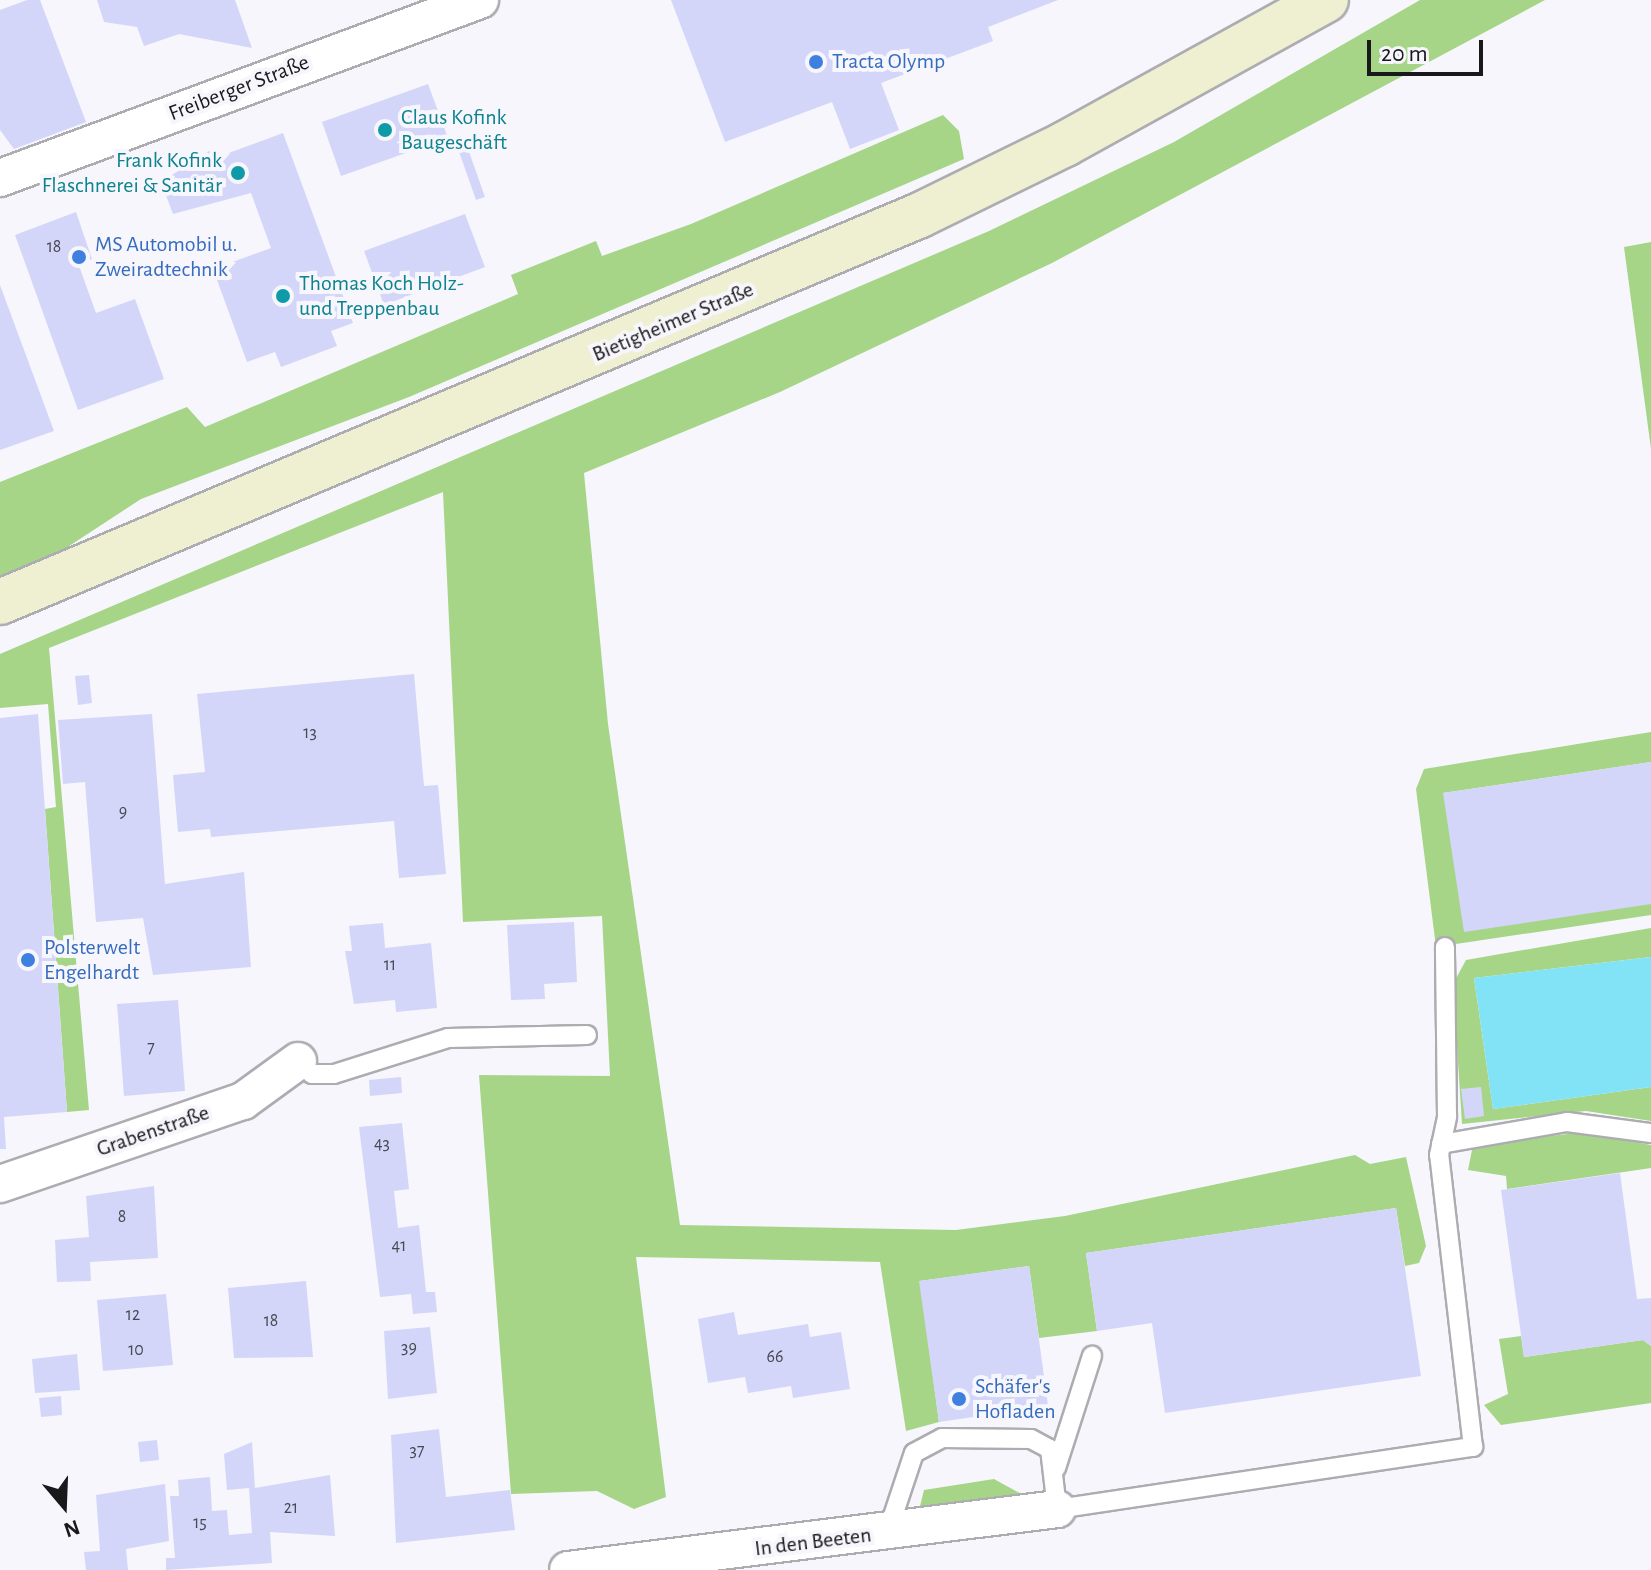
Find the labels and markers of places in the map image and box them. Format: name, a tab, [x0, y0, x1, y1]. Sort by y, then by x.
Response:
place label: Tracta Olymp	[832, 49, 945, 75]
marker: Tracta Olymp	[807, 53, 825, 71]
place label: Claus Kofink Baugeschäft	[401, 104, 507, 156]
marker: Claus Kofink Baugeschäft	[376, 121, 394, 139]
place label: Frank Kofink Flaschnerei & Sanitär	[42, 147, 222, 198]
marker: Frank Kofink Flaschnerei & Sanitär	[229, 164, 247, 182]
place label: MS Automobil u. Zweiradtechnik	[95, 231, 238, 282]
marker: MS Automobil u. Zweiradtechnik	[70, 248, 88, 266]
place label: Thomas Koch Holz- und Treppenbau	[299, 270, 464, 322]
marker: Thomas Koch Holz- und Treppenbau	[274, 287, 292, 305]
place label: Polsterwelt Engelhardt	[44, 934, 140, 986]
marker: Polsterwelt Engelhardt	[19, 951, 37, 969]
place label: Schäfer's Hofladen	[975, 1373, 1056, 1424]
marker: Schäfer's Hofladen	[950, 1390, 968, 1408]

